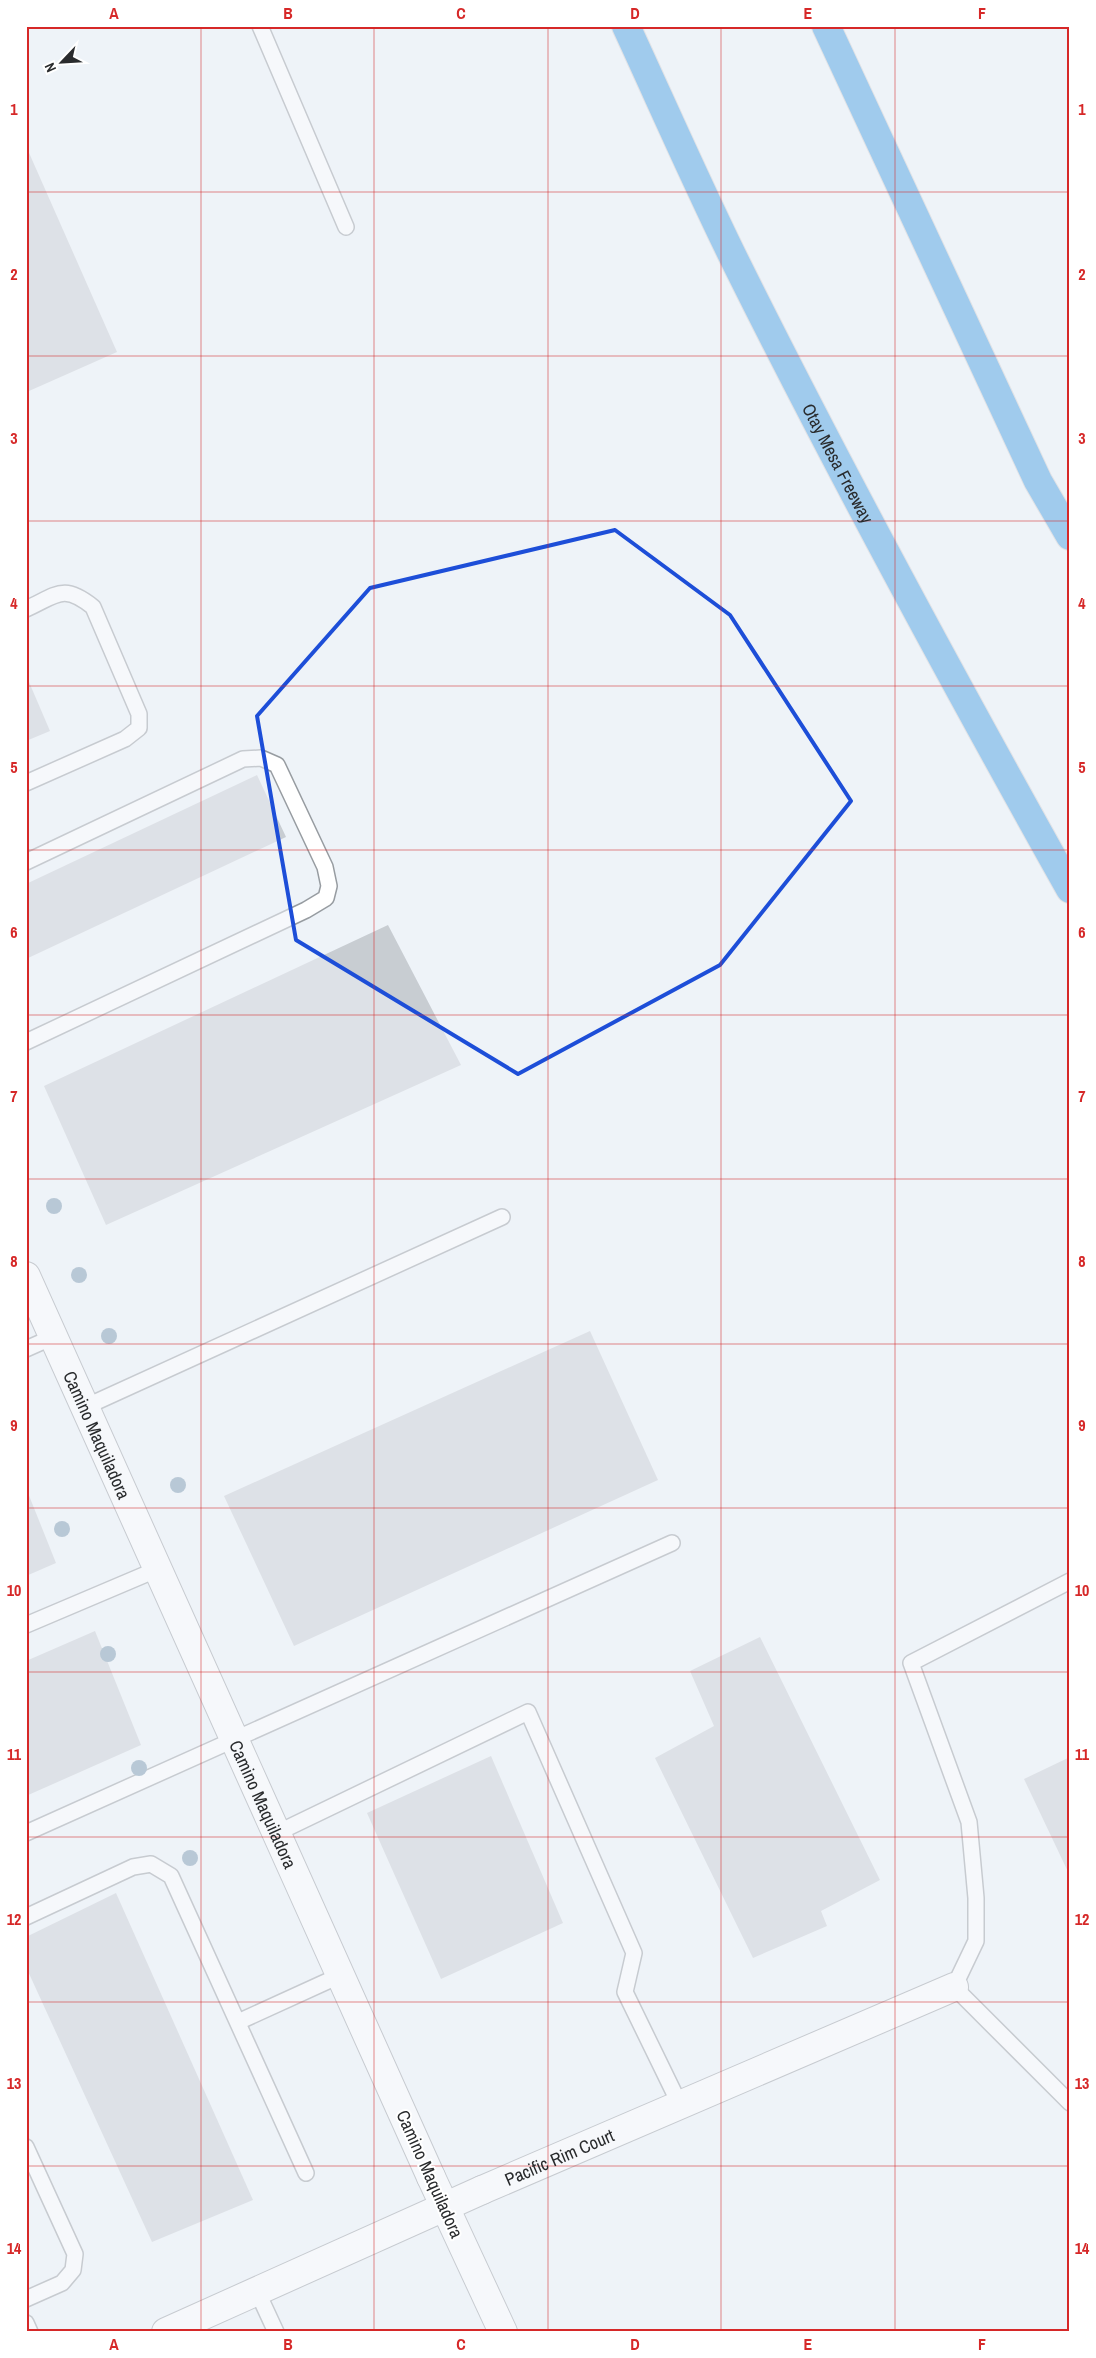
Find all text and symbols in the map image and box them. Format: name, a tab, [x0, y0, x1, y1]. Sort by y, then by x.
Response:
text: A	[109, 2, 119, 24]
text: B	[283, 2, 293, 24]
text: C	[456, 2, 466, 24]
text: D	[630, 2, 640, 24]
text: E	[804, 2, 813, 24]
text: F	[978, 2, 986, 24]
north arrow	[38, 38, 88, 88]
text: N	[40, 60, 60, 75]
text: 1	[10, 98, 18, 120]
text: 1	[1078, 98, 1086, 120]
text: 2	[10, 263, 18, 285]
text: 2	[1078, 263, 1086, 285]
street label: Otay Mesa Freeway	[797, 399, 880, 528]
text: 3	[10, 427, 18, 449]
text: 3	[1078, 427, 1086, 449]
text: 4	[10, 592, 18, 614]
text: 4	[1078, 592, 1086, 614]
text: 5	[10, 756, 18, 778]
text: 5	[1078, 756, 1086, 778]
text: 6	[10, 921, 18, 943]
text: 6	[1078, 921, 1086, 943]
text: 7	[10, 1085, 18, 1107]
text: 7	[1078, 1085, 1086, 1107]
text: 8	[10, 1250, 18, 1272]
text: 8	[1078, 1250, 1086, 1272]
street label: Camino Maquiladora	[58, 1367, 137, 1503]
text: 9	[10, 1414, 18, 1436]
text: 9	[1078, 1414, 1086, 1436]
text: 10	[7, 1579, 21, 1601]
text: 10	[1075, 1579, 1089, 1601]
street label: Camino Maquiladora	[224, 1736, 303, 1872]
text: 11	[7, 1743, 22, 1765]
text: 11	[1075, 1743, 1090, 1765]
text: 12	[7, 1908, 21, 1930]
text: 12	[1075, 1908, 1089, 1930]
text: 13	[7, 2072, 21, 2094]
text: 13	[1075, 2072, 1089, 2094]
street label: Camino Maquiladora	[391, 2106, 469, 2242]
street label: Pacific Rim Court	[501, 2122, 618, 2191]
text: 14	[7, 2237, 22, 2259]
text: 14	[1075, 2237, 1090, 2259]
text: A	[109, 2333, 119, 2355]
text: B	[283, 2333, 293, 2355]
text: C	[456, 2333, 466, 2355]
text: D	[630, 2333, 640, 2355]
text: E	[804, 2333, 813, 2355]
text: F	[978, 2333, 986, 2355]

